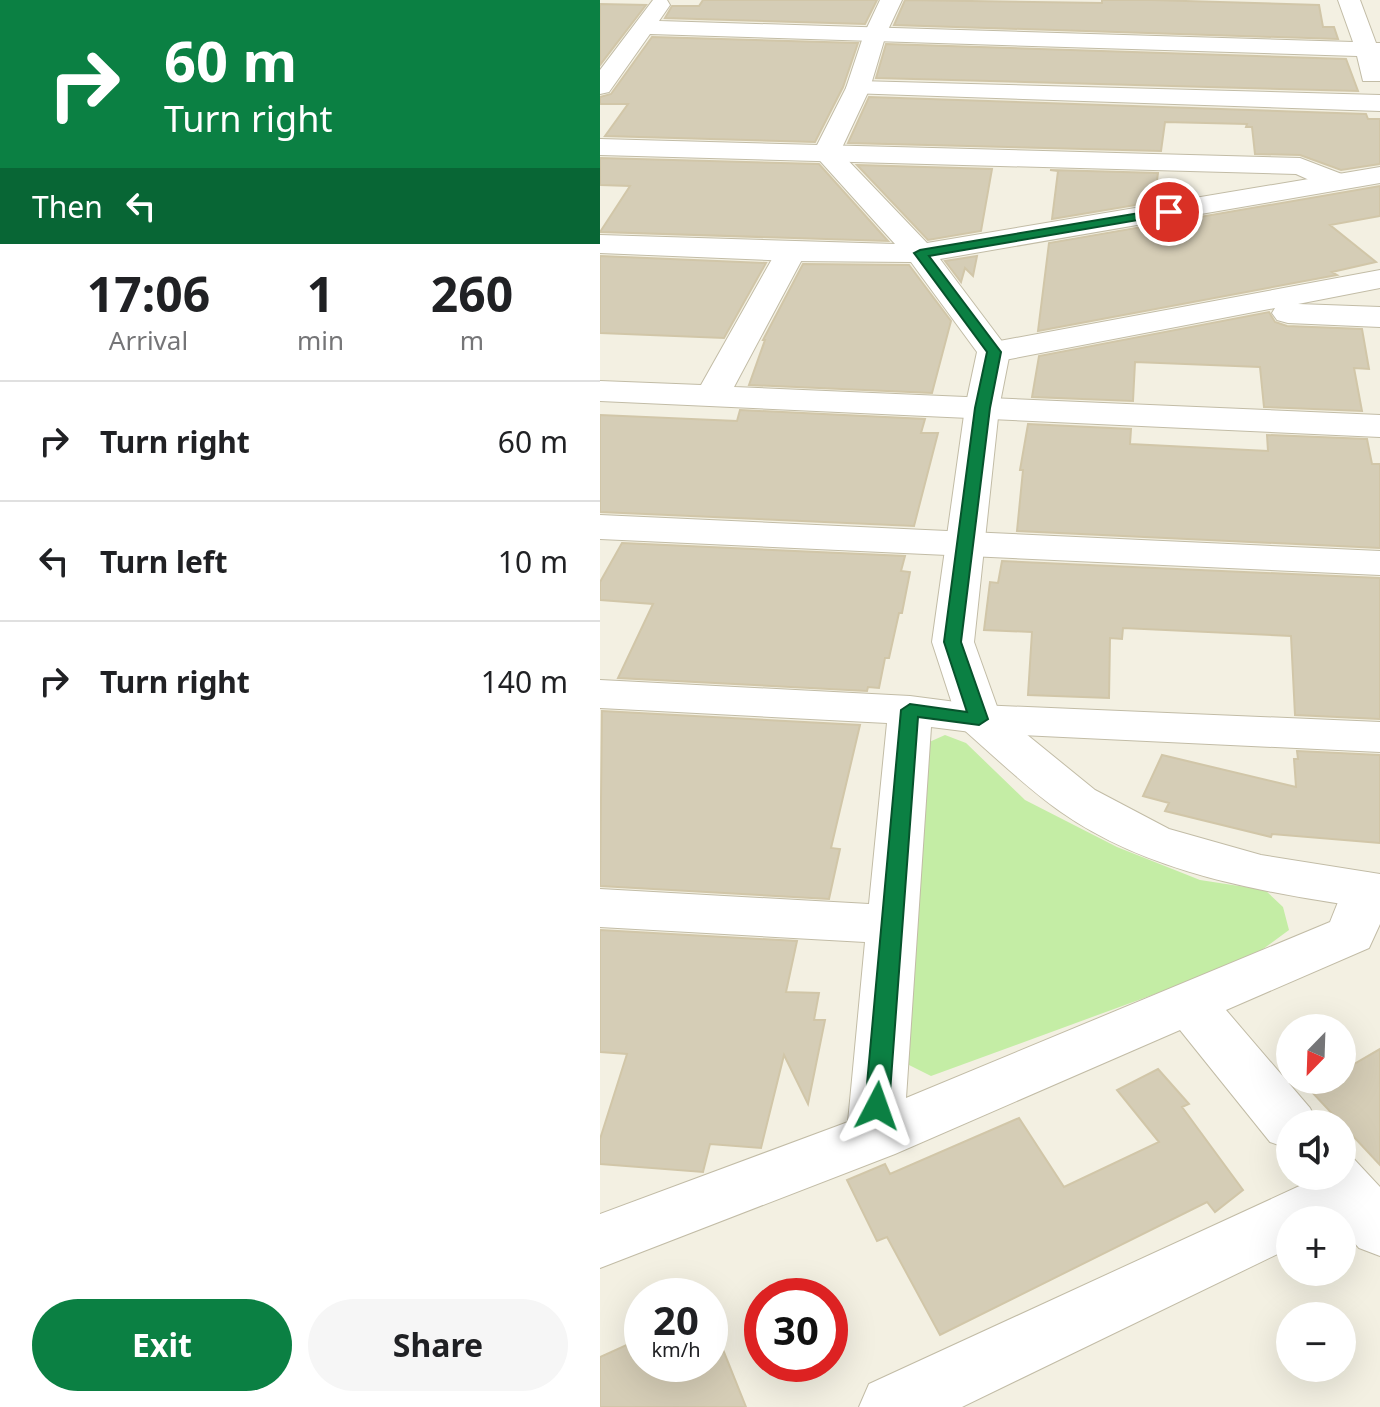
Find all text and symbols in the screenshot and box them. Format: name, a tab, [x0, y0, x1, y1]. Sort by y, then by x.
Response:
text: 60 m	[164, 22, 297, 98]
icon: right	[32, 32, 136, 136]
text: Turn right	[164, 94, 332, 143]
pin	[1135, 178, 1203, 246]
icon: left	[119, 184, 163, 228]
text: Then	[32, 186, 103, 227]
icon: arrive	[1147, 190, 1191, 234]
text: 17:06	[87, 261, 210, 326]
text: 1	[307, 261, 334, 326]
text: 260	[431, 261, 513, 326]
text: Arrival	[109, 322, 188, 358]
text: min	[297, 322, 344, 358]
text: m	[460, 322, 484, 358]
icon: right	[32, 419, 76, 463]
text: Turn right	[100, 421, 250, 462]
text: 60 m	[498, 421, 568, 462]
icon: left	[32, 539, 76, 583]
text: Turn left	[100, 541, 228, 582]
text: 10 m	[498, 541, 568, 582]
icon: right	[32, 659, 76, 703]
text: Turn right	[100, 661, 250, 702]
text: 140 m	[481, 661, 568, 702]
north arrow	[1276, 1014, 1356, 1094]
map controls	[1276, 1014, 1356, 1382]
position arrow	[835, 1064, 919, 1148]
button: sound	[1276, 1110, 1356, 1190]
button: +	[1276, 1206, 1356, 1286]
speed limit sign: 30	[744, 1278, 848, 1382]
text: 20	[653, 1292, 699, 1347]
button: Exit	[32, 1299, 292, 1391]
button: Share	[308, 1299, 568, 1391]
button: −	[1276, 1302, 1356, 1382]
text: km/h	[651, 1336, 701, 1363]

